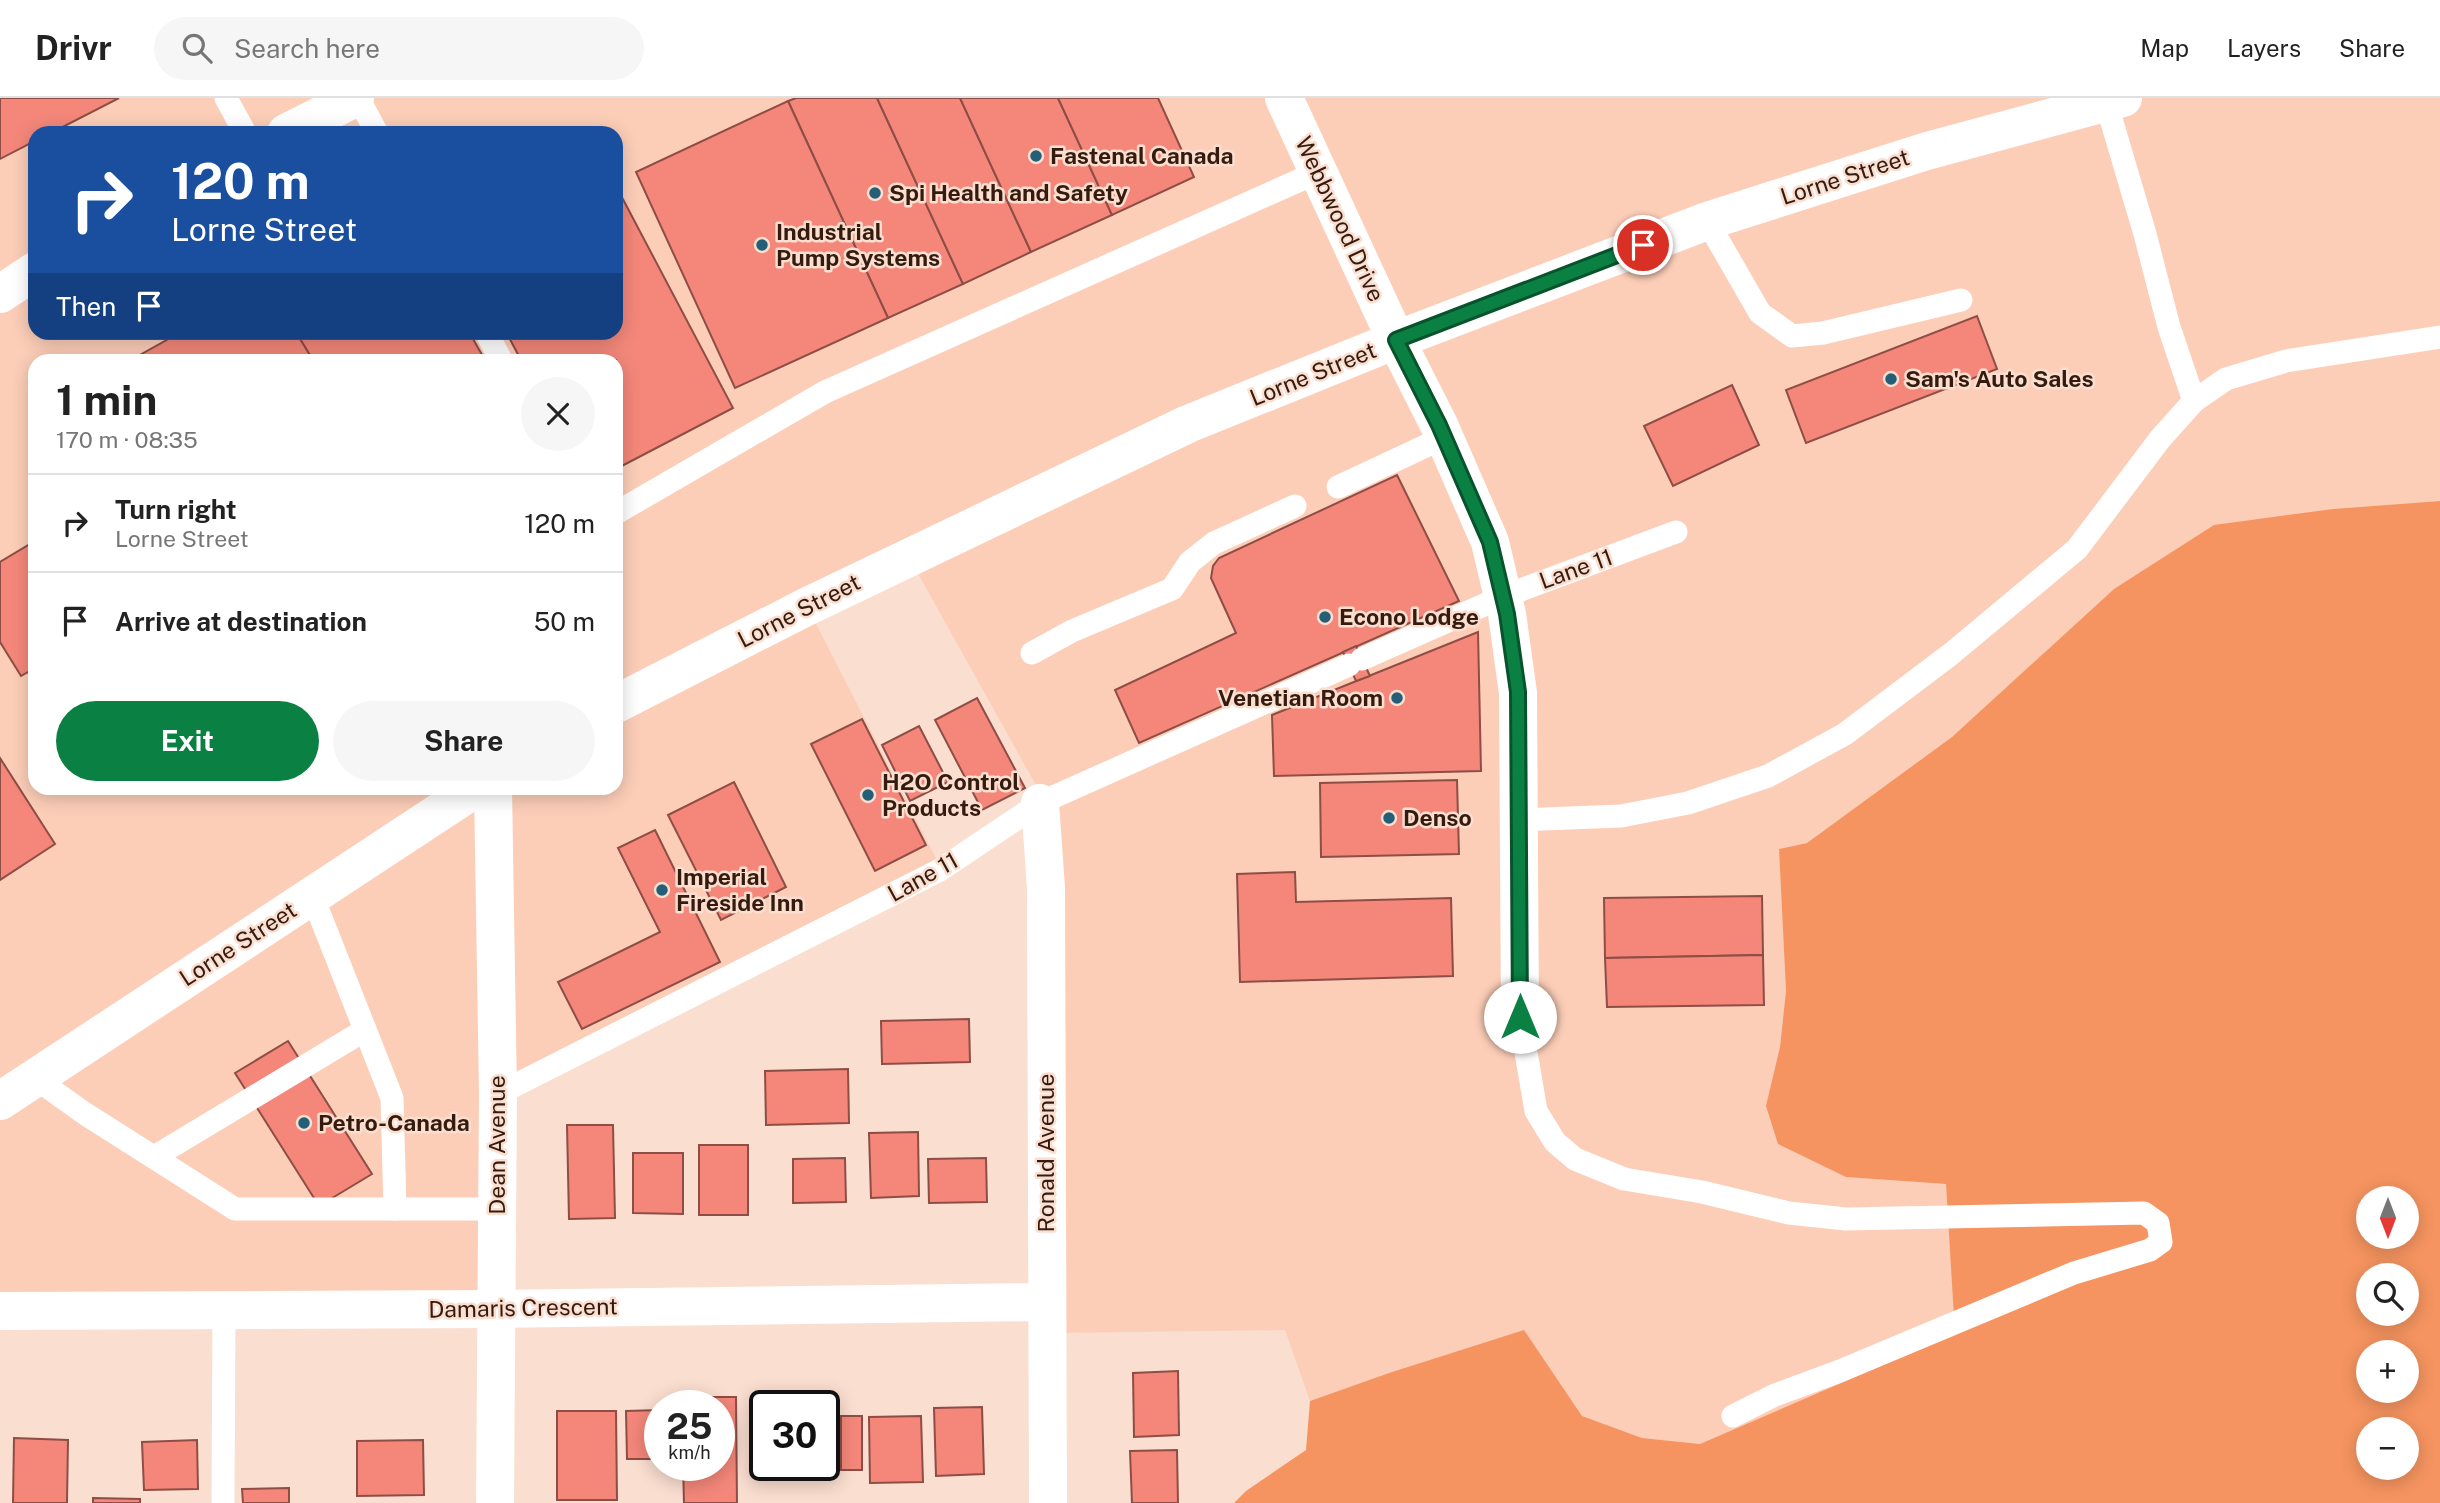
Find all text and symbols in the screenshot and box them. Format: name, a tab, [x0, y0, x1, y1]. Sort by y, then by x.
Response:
search box	[154, 17, 644, 80]
text: Drivr	[35, 29, 112, 67]
icon: search	[178, 29, 216, 67]
text: Search here	[234, 33, 380, 64]
text: Map	[2140, 34, 2189, 62]
text: Layers	[2227, 34, 2301, 62]
text: Share	[2339, 34, 2405, 62]
street label: Webbwood Drive	[1290, 132, 1391, 306]
place label: Fastenal Canada	[1050, 142, 1234, 169]
street label: Lorne Street	[1777, 143, 1913, 210]
marker: Fastenal Canada	[1028, 148, 1044, 164]
text: 120 m	[171, 152, 310, 210]
icon: right	[56, 154, 147, 245]
place label: Spi Health and Safety	[889, 179, 1128, 206]
marker: Spi Health and Safety	[867, 185, 883, 201]
text: Lorne Street	[171, 211, 357, 248]
pin	[1613, 215, 1673, 275]
place label: Industrial Pump Systems	[776, 218, 940, 271]
icon: arrive	[1624, 226, 1662, 264]
marker: Industrial Pump Systems	[754, 237, 770, 253]
icon: arrive	[130, 287, 168, 325]
text: Then	[56, 291, 116, 322]
street label: Lorne Street	[1246, 336, 1380, 411]
place label: Sam's Auto Sales	[1905, 365, 2094, 392]
marker: Sam's Auto Sales	[1883, 371, 1899, 387]
text: 1 min	[56, 375, 157, 424]
button: close	[521, 377, 595, 451]
text: 170 m · 08:35	[56, 426, 198, 453]
text: Turn right	[115, 494, 237, 525]
icon: right	[56, 504, 94, 542]
text: 120 m	[524, 508, 595, 539]
text: Lorne Street	[115, 525, 249, 552]
street label: Lane 11	[1535, 543, 1616, 594]
street label: Lorne Street	[733, 568, 864, 653]
icon: arrive	[56, 602, 94, 640]
place label: Econo Lodge	[1339, 603, 1479, 630]
text: Arrive at destination	[115, 606, 367, 637]
text: 50 m	[534, 606, 595, 637]
marker: Econo Lodge	[1317, 609, 1333, 625]
place label: Venetian Room	[1218, 684, 1383, 711]
marker: Venetian Room	[1389, 690, 1405, 706]
button: Exit	[56, 701, 319, 781]
button: Share	[333, 701, 595, 781]
place label: H2O Control Products	[882, 768, 1020, 821]
marker: H2O Control Products	[860, 787, 876, 803]
place label: Denso	[1403, 804, 1472, 831]
marker: Denso	[1381, 810, 1397, 826]
street label: Lane 11	[883, 846, 963, 907]
place label: Imperial Fireside Inn	[676, 863, 804, 916]
marker: Imperial Fireside Inn	[654, 882, 670, 898]
street label: Lorne Street	[174, 896, 301, 991]
position arrow	[1483, 980, 1557, 1054]
street label: Ronald Avenue	[1032, 1074, 1059, 1232]
street label: Dean Avenue	[483, 1075, 510, 1215]
place label: Petro-Canada	[318, 1109, 470, 1136]
marker: Petro-Canada	[296, 1115, 312, 1131]
north arrow	[2356, 1186, 2418, 1250]
map controls	[2356, 1186, 2419, 1480]
button: search	[2356, 1263, 2419, 1326]
street label: Damaris Crescent	[428, 1292, 618, 1323]
button: +	[2356, 1340, 2419, 1403]
speed limit sign: 30	[749, 1390, 840, 1481]
text: 25	[667, 1406, 712, 1447]
button: −	[2356, 1417, 2419, 1480]
text: km/h	[668, 1442, 711, 1463]

